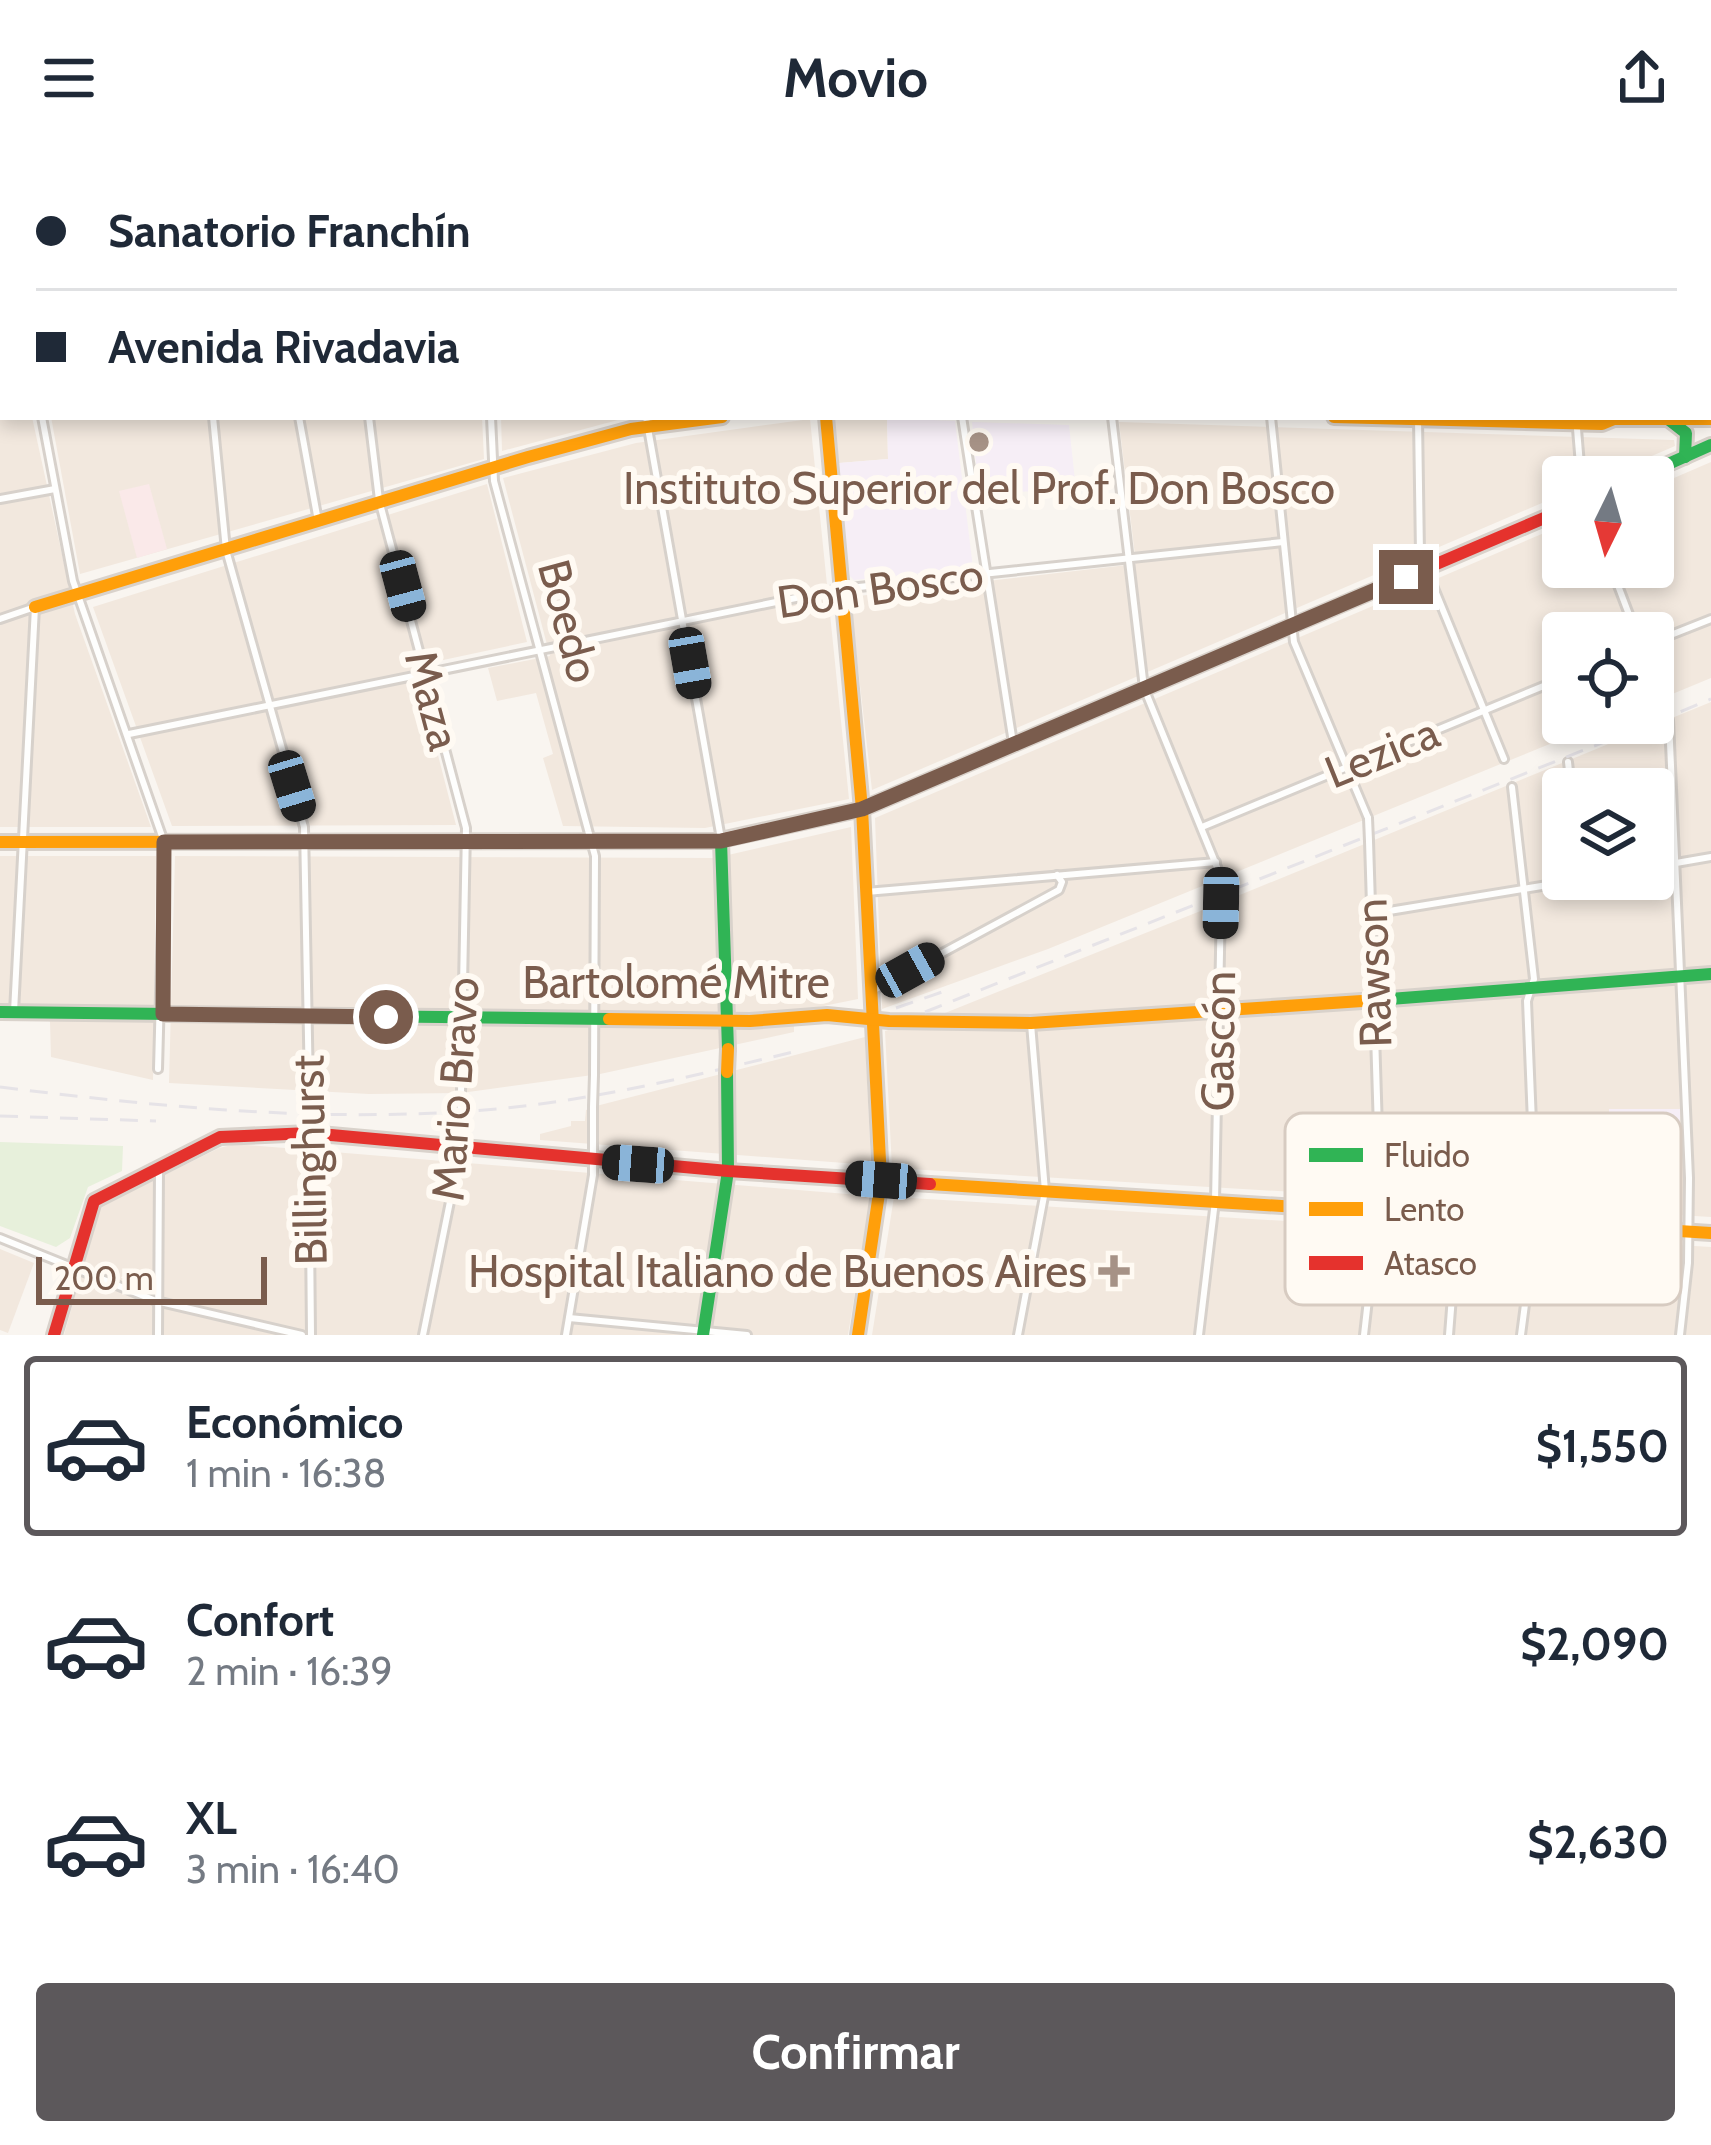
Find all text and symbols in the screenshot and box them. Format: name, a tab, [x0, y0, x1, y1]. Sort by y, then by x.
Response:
icon: menu	[36, 45, 102, 111]
text: Movio	[783, 45, 928, 111]
icon: share	[1609, 45, 1675, 111]
text: Sanatorio Franchín	[108, 204, 471, 258]
text: Avenida Rivadavia	[108, 320, 460, 374]
marker: Instituto Superior del Prof. Don Bosco	[966, 429, 992, 455]
north arrow	[1542, 456, 1674, 588]
map controls	[1542, 456, 1674, 900]
place label: Instituto Superior del Prof. Don Bosco	[623, 461, 1335, 515]
car	[376, 547, 430, 625]
street label: Don Bosco	[773, 547, 987, 629]
route end	[1379, 550, 1433, 604]
street label: Boedo	[527, 554, 611, 688]
button: locate	[1542, 612, 1674, 744]
car	[666, 624, 714, 702]
street label: Maza	[394, 644, 472, 756]
street label: Lezica	[1317, 705, 1447, 799]
car	[264, 746, 320, 826]
button: layers	[1542, 768, 1674, 900]
car	[1202, 867, 1240, 939]
street label: Rawson	[1343, 898, 1403, 1048]
car	[870, 937, 950, 1003]
street label: Bartolomé Mitre	[522, 955, 830, 1009]
street label: Gascón	[1190, 970, 1246, 1112]
street label: Mario Bravo	[420, 975, 490, 1203]
route start	[359, 990, 413, 1044]
street label: Billinghurst	[280, 1054, 338, 1266]
legend	[1285, 1113, 1681, 1305]
text: Fluido	[1384, 1135, 1470, 1175]
car	[601, 1144, 675, 1184]
car	[844, 1160, 918, 1200]
text: Lento	[1384, 1189, 1464, 1229]
text: Atasco	[1384, 1243, 1477, 1283]
place label: Hospital Italiano de Buenos Aires	[468, 1244, 1087, 1298]
scale bar	[36, 1251, 267, 1304]
marker: Hospital Italiano de Buenos Aires	[1098, 1255, 1130, 1287]
text: 200 m	[54, 1258, 154, 1298]
icon: car	[42, 1392, 150, 1500]
text: Económico	[186, 1395, 403, 1449]
text: $1,550	[1536, 1419, 1669, 1473]
text: 1 min · 16:38	[186, 1449, 386, 1497]
icon: car	[42, 1590, 150, 1698]
text: Confort	[186, 1593, 334, 1647]
text: $2,090	[1520, 1617, 1669, 1671]
text: 2 min · 16:39	[186, 1647, 393, 1695]
icon: car	[42, 1788, 150, 1896]
text: XL	[186, 1791, 237, 1845]
text: $2,630	[1527, 1815, 1669, 1869]
text: 3 min · 16:40	[186, 1845, 400, 1893]
button: Confirmar	[36, 1983, 1675, 2121]

